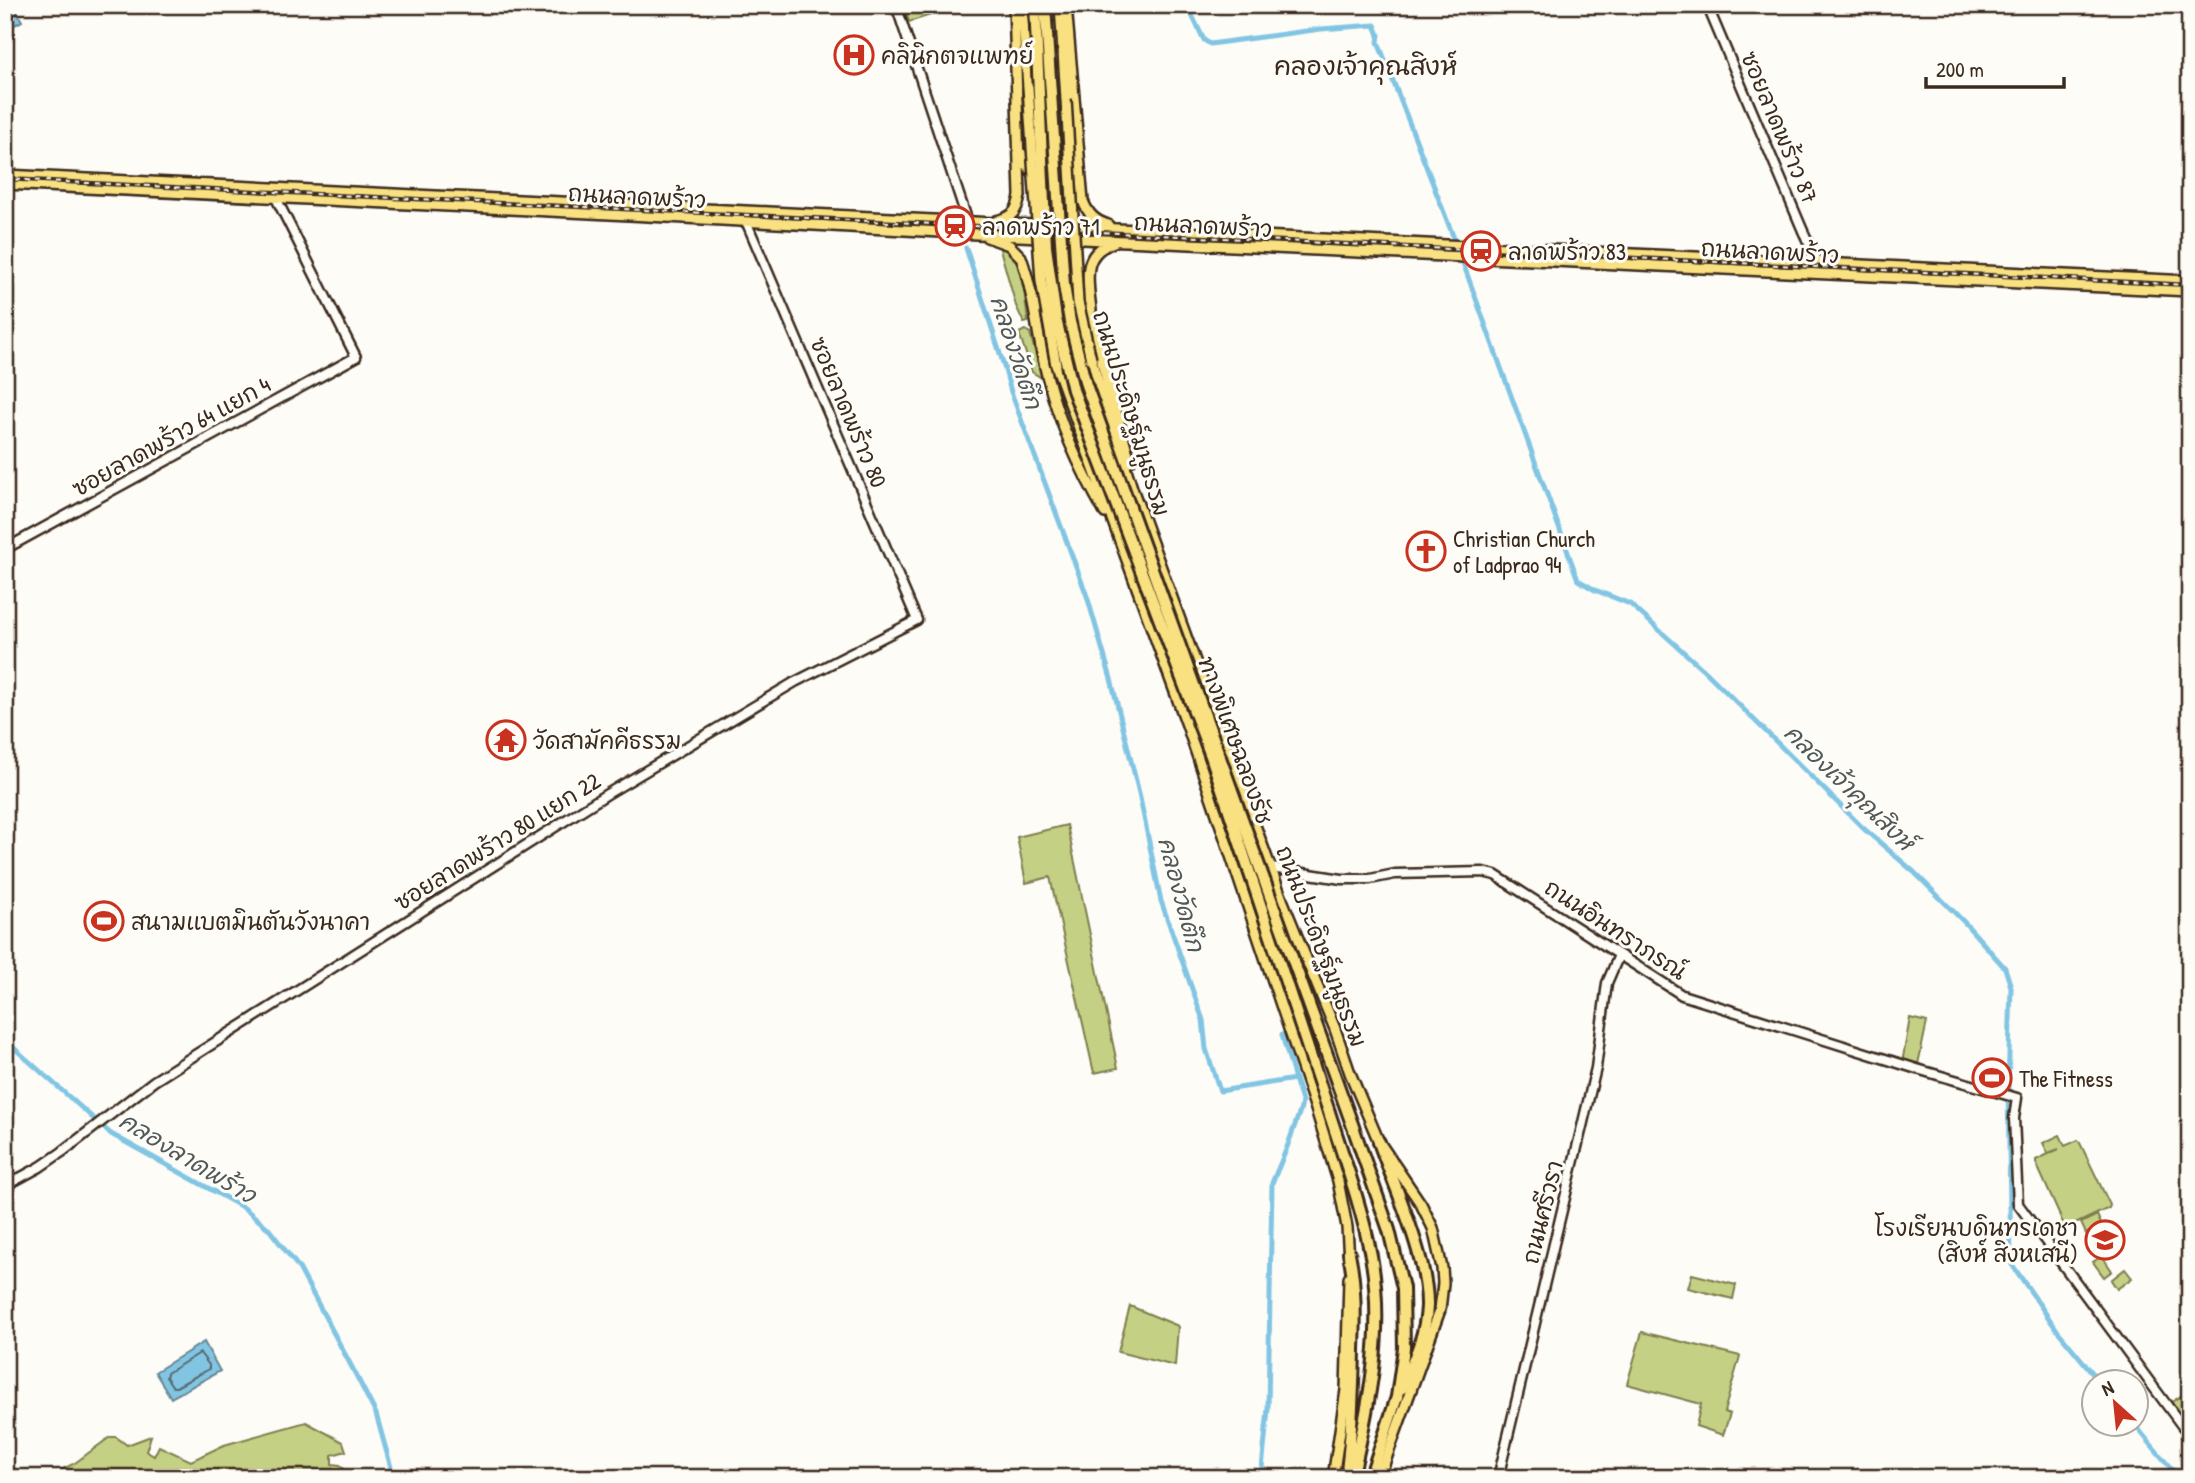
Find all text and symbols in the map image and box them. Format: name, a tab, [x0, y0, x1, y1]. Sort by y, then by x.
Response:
hospital icon: คลินิกตจแพทย์	[833, 34, 875, 76]
place label: คลินิกตจแพทย์	[881, 40, 1034, 71]
street label: ซอยลาดพร้าว 87	[1734, 46, 1826, 208]
scale bar	[1926, 46, 2064, 90]
district label: คลองเจ้าคุณสิงห์	[1274, 48, 1458, 85]
text: 200 m	[1936, 55, 1984, 84]
street label: ถนนลาดพร้าว	[567, 177, 707, 215]
station icon: ลาดพร้าว 71	[934, 205, 976, 247]
street label: ถนนลาดพร้าว	[1133, 206, 1273, 244]
place label: ลาดพร้าว 71	[982, 211, 1099, 242]
station icon: ลาดพร้าว 83	[1460, 230, 1502, 272]
street label: ถนนลาดพร้าว	[1700, 232, 1840, 270]
place label: ลาดพร้าว 83	[1508, 236, 1626, 267]
water label: คลองวัดตึก	[984, 291, 1051, 414]
street label: ถนนประดิษฐ์มนูธรรม	[1083, 306, 1178, 521]
street label: ซอยลาดพร้าว 80	[803, 332, 895, 492]
street label: ซอยลาดพร้าว 64 แยก 4	[66, 369, 276, 503]
place label: Christian Church of Ladprao 94	[1453, 523, 1595, 580]
church icon: Christian Church of Ladprao 94	[1405, 530, 1447, 572]
street label: ทางพิเศษฉลองรัช	[1191, 652, 1281, 828]
water label: คลองเจ้าคุณสิงห์	[1776, 717, 1925, 863]
temple icon: วัดสามัคคีธรรม	[485, 719, 527, 761]
place label: วัดสามัคคีธรรม	[533, 725, 681, 756]
street label: ซอยลาดพร้าว 80 แยก 22	[388, 765, 606, 917]
water label: คลองวัดตึก	[1151, 833, 1213, 956]
street label: ถนนประดิษฐ์มนูธรรม	[1266, 841, 1375, 1052]
street label: ถนนอินทราภรณ์	[1539, 871, 1693, 987]
sports icon: สนามแบตมินตันวังนาคา	[83, 900, 125, 942]
place label: สนามแบตมินตันวังนาคา	[131, 906, 370, 937]
sports icon: The Fitness	[1971, 1057, 2013, 1099]
place label: The Fitness	[2019, 1063, 2113, 1094]
water label: คลองลาดพร้าว	[114, 1104, 264, 1211]
street label: ถนนศรีวรา	[1514, 1157, 1570, 1267]
place label: โรงเรียนบดินทรเดชา (สิงห์ สิงหเสนี)	[1874, 1212, 2078, 1269]
school or university icon: โรงเรียนบดินทรเดชา (สิงห์ สิงหเสนี)	[2084, 1219, 2126, 1261]
north arrow	[2080, 1368, 2150, 1438]
text: N	[2097, 1374, 2118, 1402]

